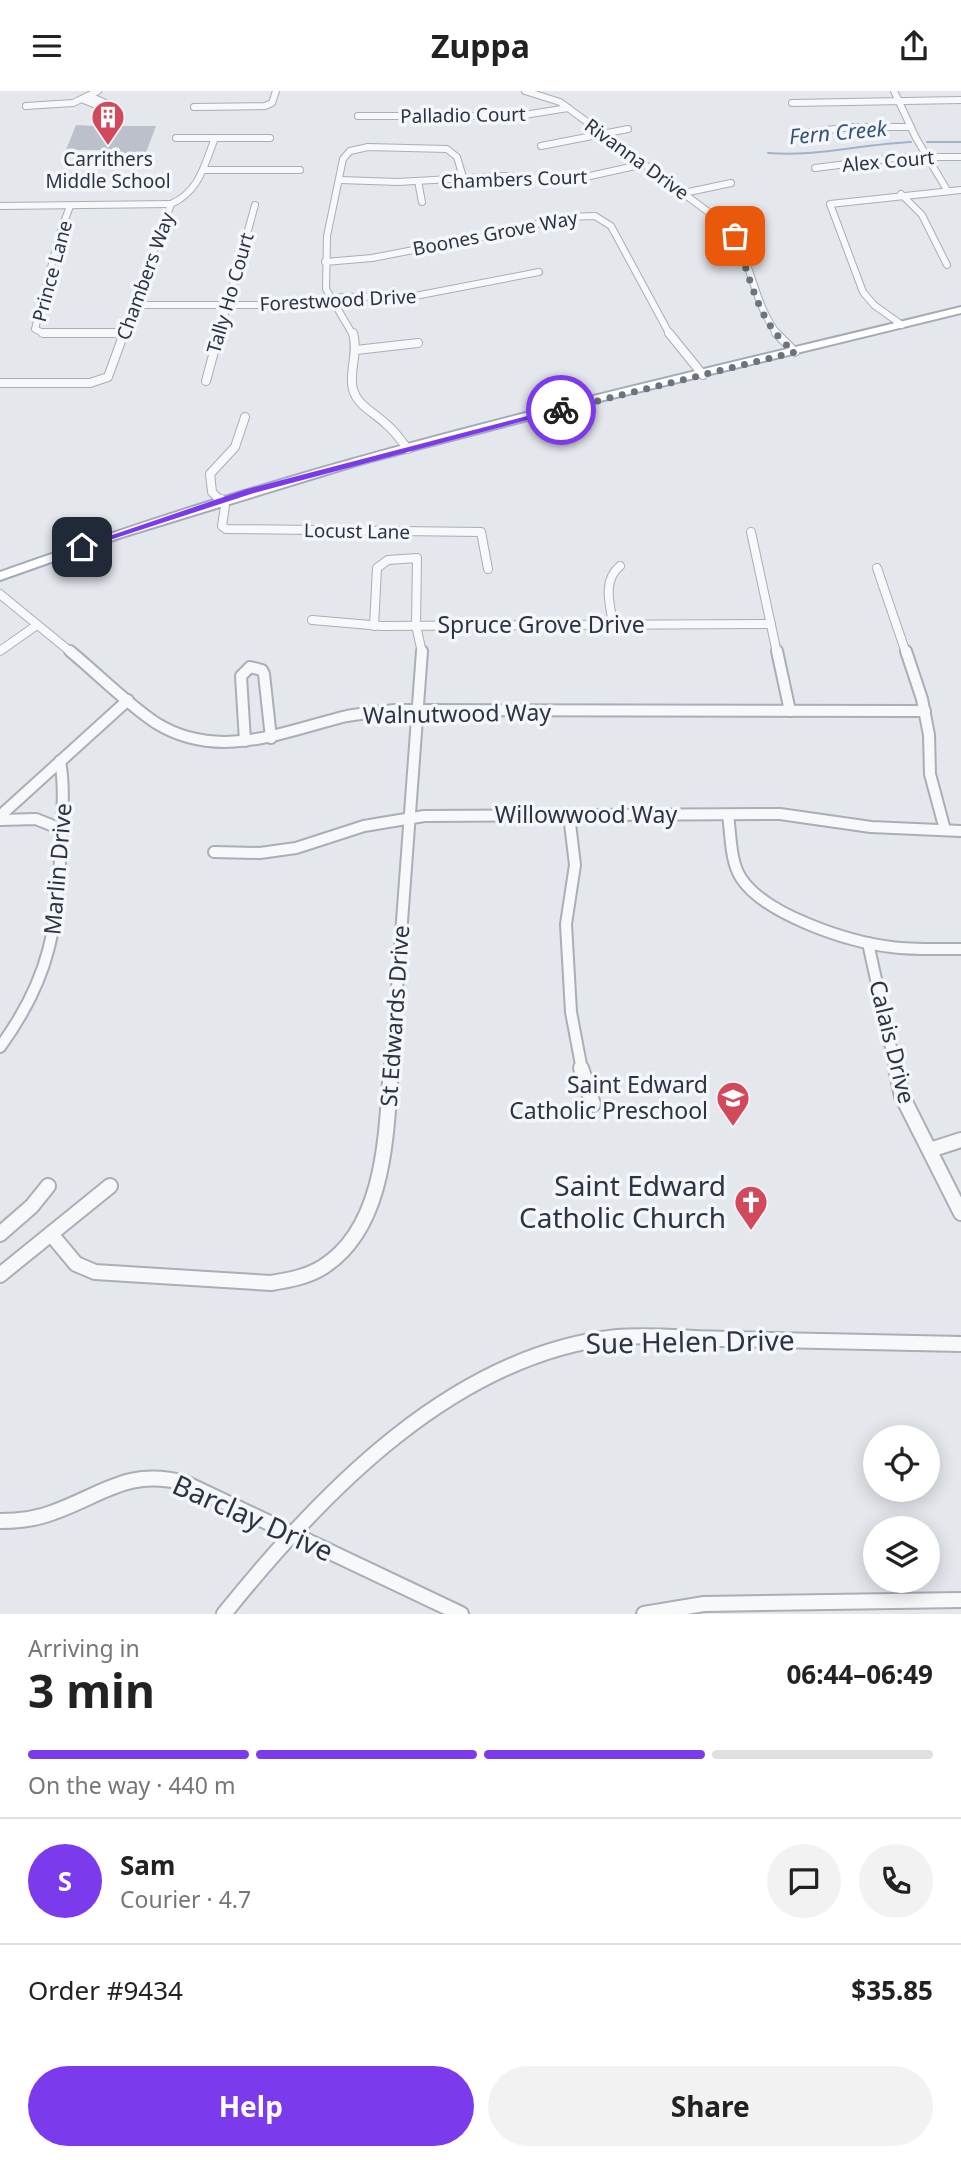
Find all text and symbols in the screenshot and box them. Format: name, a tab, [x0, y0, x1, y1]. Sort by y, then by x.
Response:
text: Zuppa	[431, 24, 530, 67]
icon: menu	[28, 27, 66, 65]
icon: share	[895, 27, 933, 65]
building icon: Carrithers Middle School	[89, 98, 127, 147]
street label: Palladio Court	[400, 101, 526, 129]
street label: Rivanna Drive	[580, 112, 694, 206]
water label: Fern Creek	[788, 114, 890, 150]
street label: Alex Court	[841, 144, 935, 178]
place label: Carrithers Middle School	[45, 146, 171, 194]
street label: Chambers Court	[440, 163, 588, 195]
street label: Boones Grove Way	[410, 204, 580, 262]
pin	[705, 206, 765, 266]
street label: Chambers Way	[110, 208, 180, 343]
street label: Prince Lane	[26, 217, 78, 325]
icon: bag	[716, 217, 754, 255]
street label: Tally Ho Court	[200, 229, 260, 356]
street label: Forestwood Drive	[259, 283, 417, 317]
courier	[526, 375, 596, 445]
icon: bike	[542, 391, 580, 429]
pin	[52, 517, 112, 577]
street label: Locust Lane	[304, 517, 410, 545]
icon: home	[63, 528, 101, 566]
street label: Spruce Grove Drive	[437, 608, 645, 640]
street label: Walnutwood Way	[363, 695, 552, 731]
street label: Willowwood Way	[495, 798, 677, 830]
street label: Marlin Drive	[35, 802, 79, 936]
street label: St Edwards Drive	[372, 924, 416, 1108]
street label: Calais Drive	[862, 977, 924, 1107]
place label: Saint Edward Catholic Preschool	[509, 1068, 708, 1126]
school or university icon: Saint Edward Catholic Preschool	[714, 1079, 752, 1128]
place label: Saint Edward Catholic Church	[519, 1166, 726, 1236]
church icon: Saint Edward Catholic Church	[732, 1183, 770, 1232]
street label: Sue Helen Drive	[585, 1320, 795, 1362]
map controls	[863, 1425, 940, 1593]
button: locate	[863, 1425, 940, 1502]
street label: Barclay Drive	[167, 1465, 340, 1569]
button: layers	[863, 1516, 940, 1593]
text: Arriving in	[28, 1632, 140, 1664]
text: 06:44–06:49	[786, 1656, 933, 1692]
text: 3 min	[28, 1659, 155, 1721]
text: On the way · 440 m	[28, 1769, 235, 1801]
button: chat	[767, 1844, 841, 1918]
button: phone	[859, 1844, 933, 1918]
text: Sam	[120, 1847, 175, 1883]
text: S	[58, 1863, 72, 1899]
text: Courier · 4.7	[120, 1883, 251, 1915]
text: Order #9434	[28, 1972, 183, 2008]
text: $35.85	[851, 1972, 933, 2008]
button: Help	[28, 2066, 474, 2146]
button: Share	[488, 2066, 933, 2146]

